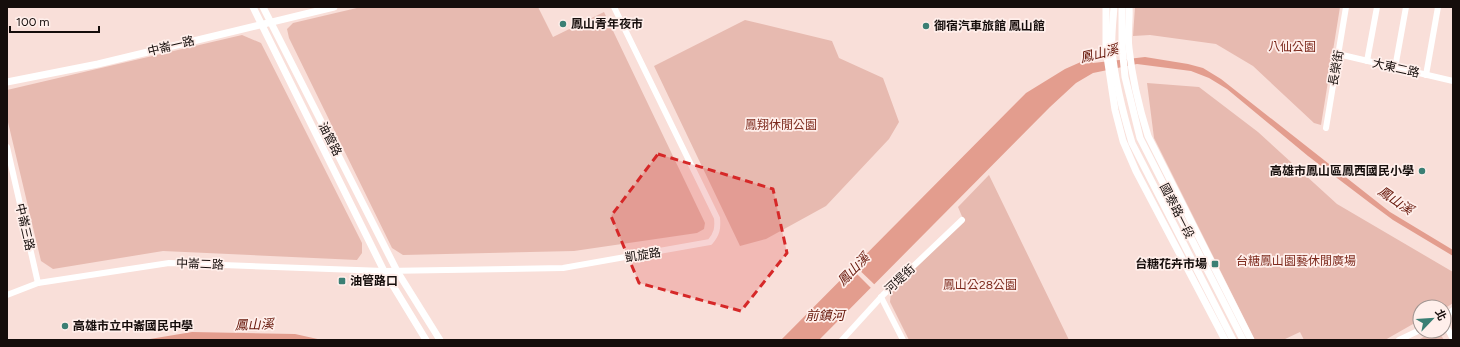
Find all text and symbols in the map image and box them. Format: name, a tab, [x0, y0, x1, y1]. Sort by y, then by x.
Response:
scale bar	[10, 8, 99, 34]
text: 100 m	[16, 15, 50, 29]
place label: 鳳山青年夜市	[571, 17, 643, 31]
marker: 鳳山青年夜市	[558, 19, 568, 29]
place label: 御宿汽車旅館 鳳山館	[934, 19, 1045, 33]
marker: 御宿汽車旅館 鳳山館	[921, 21, 931, 31]
street label: 中崙一路	[146, 33, 196, 59]
park label: 八仙公園	[1268, 40, 1316, 54]
water label: 鳳山溪	[1078, 41, 1122, 65]
street label: 長榮街	[1326, 49, 1346, 87]
street label: 大東二路	[1371, 56, 1421, 80]
park label: 鳳翔休閒公園	[745, 118, 817, 132]
street label: 油管路	[316, 120, 344, 158]
place label: 高雄市鳳山區鳳西國民小學	[1270, 164, 1414, 178]
marker: 高雄市鳳山區鳳西國民小學	[1417, 166, 1427, 176]
street label: 國泰路一段	[1157, 181, 1197, 241]
water label: 鳳山溪	[1375, 183, 1418, 219]
street label: 中崙三路	[13, 202, 37, 252]
street label: 凱旋路	[624, 245, 662, 265]
water label: 鳳山溪	[834, 249, 874, 289]
park label: 台糖鳳山園藝休閒廣場	[1236, 254, 1356, 268]
street label: 中崙二路	[176, 256, 224, 272]
place label: 台糖花卉市場	[1135, 257, 1207, 271]
marker: 台糖花卉市場	[1210, 259, 1220, 269]
street label: 河堤街	[882, 262, 918, 296]
place label: 油管路口	[350, 274, 398, 288]
marker: 油管路口	[337, 276, 347, 286]
park label: 鳳山公28公園	[943, 278, 1017, 292]
north arrow	[1412, 299, 1452, 339]
text: 北	[1432, 307, 1449, 323]
water label: 前鎮河	[805, 308, 847, 323]
water label: 鳳山溪	[234, 316, 276, 333]
place label: 高雄市立中崙國民中學	[73, 319, 193, 333]
marker: 高雄市立中崙國民中學	[60, 321, 70, 331]

